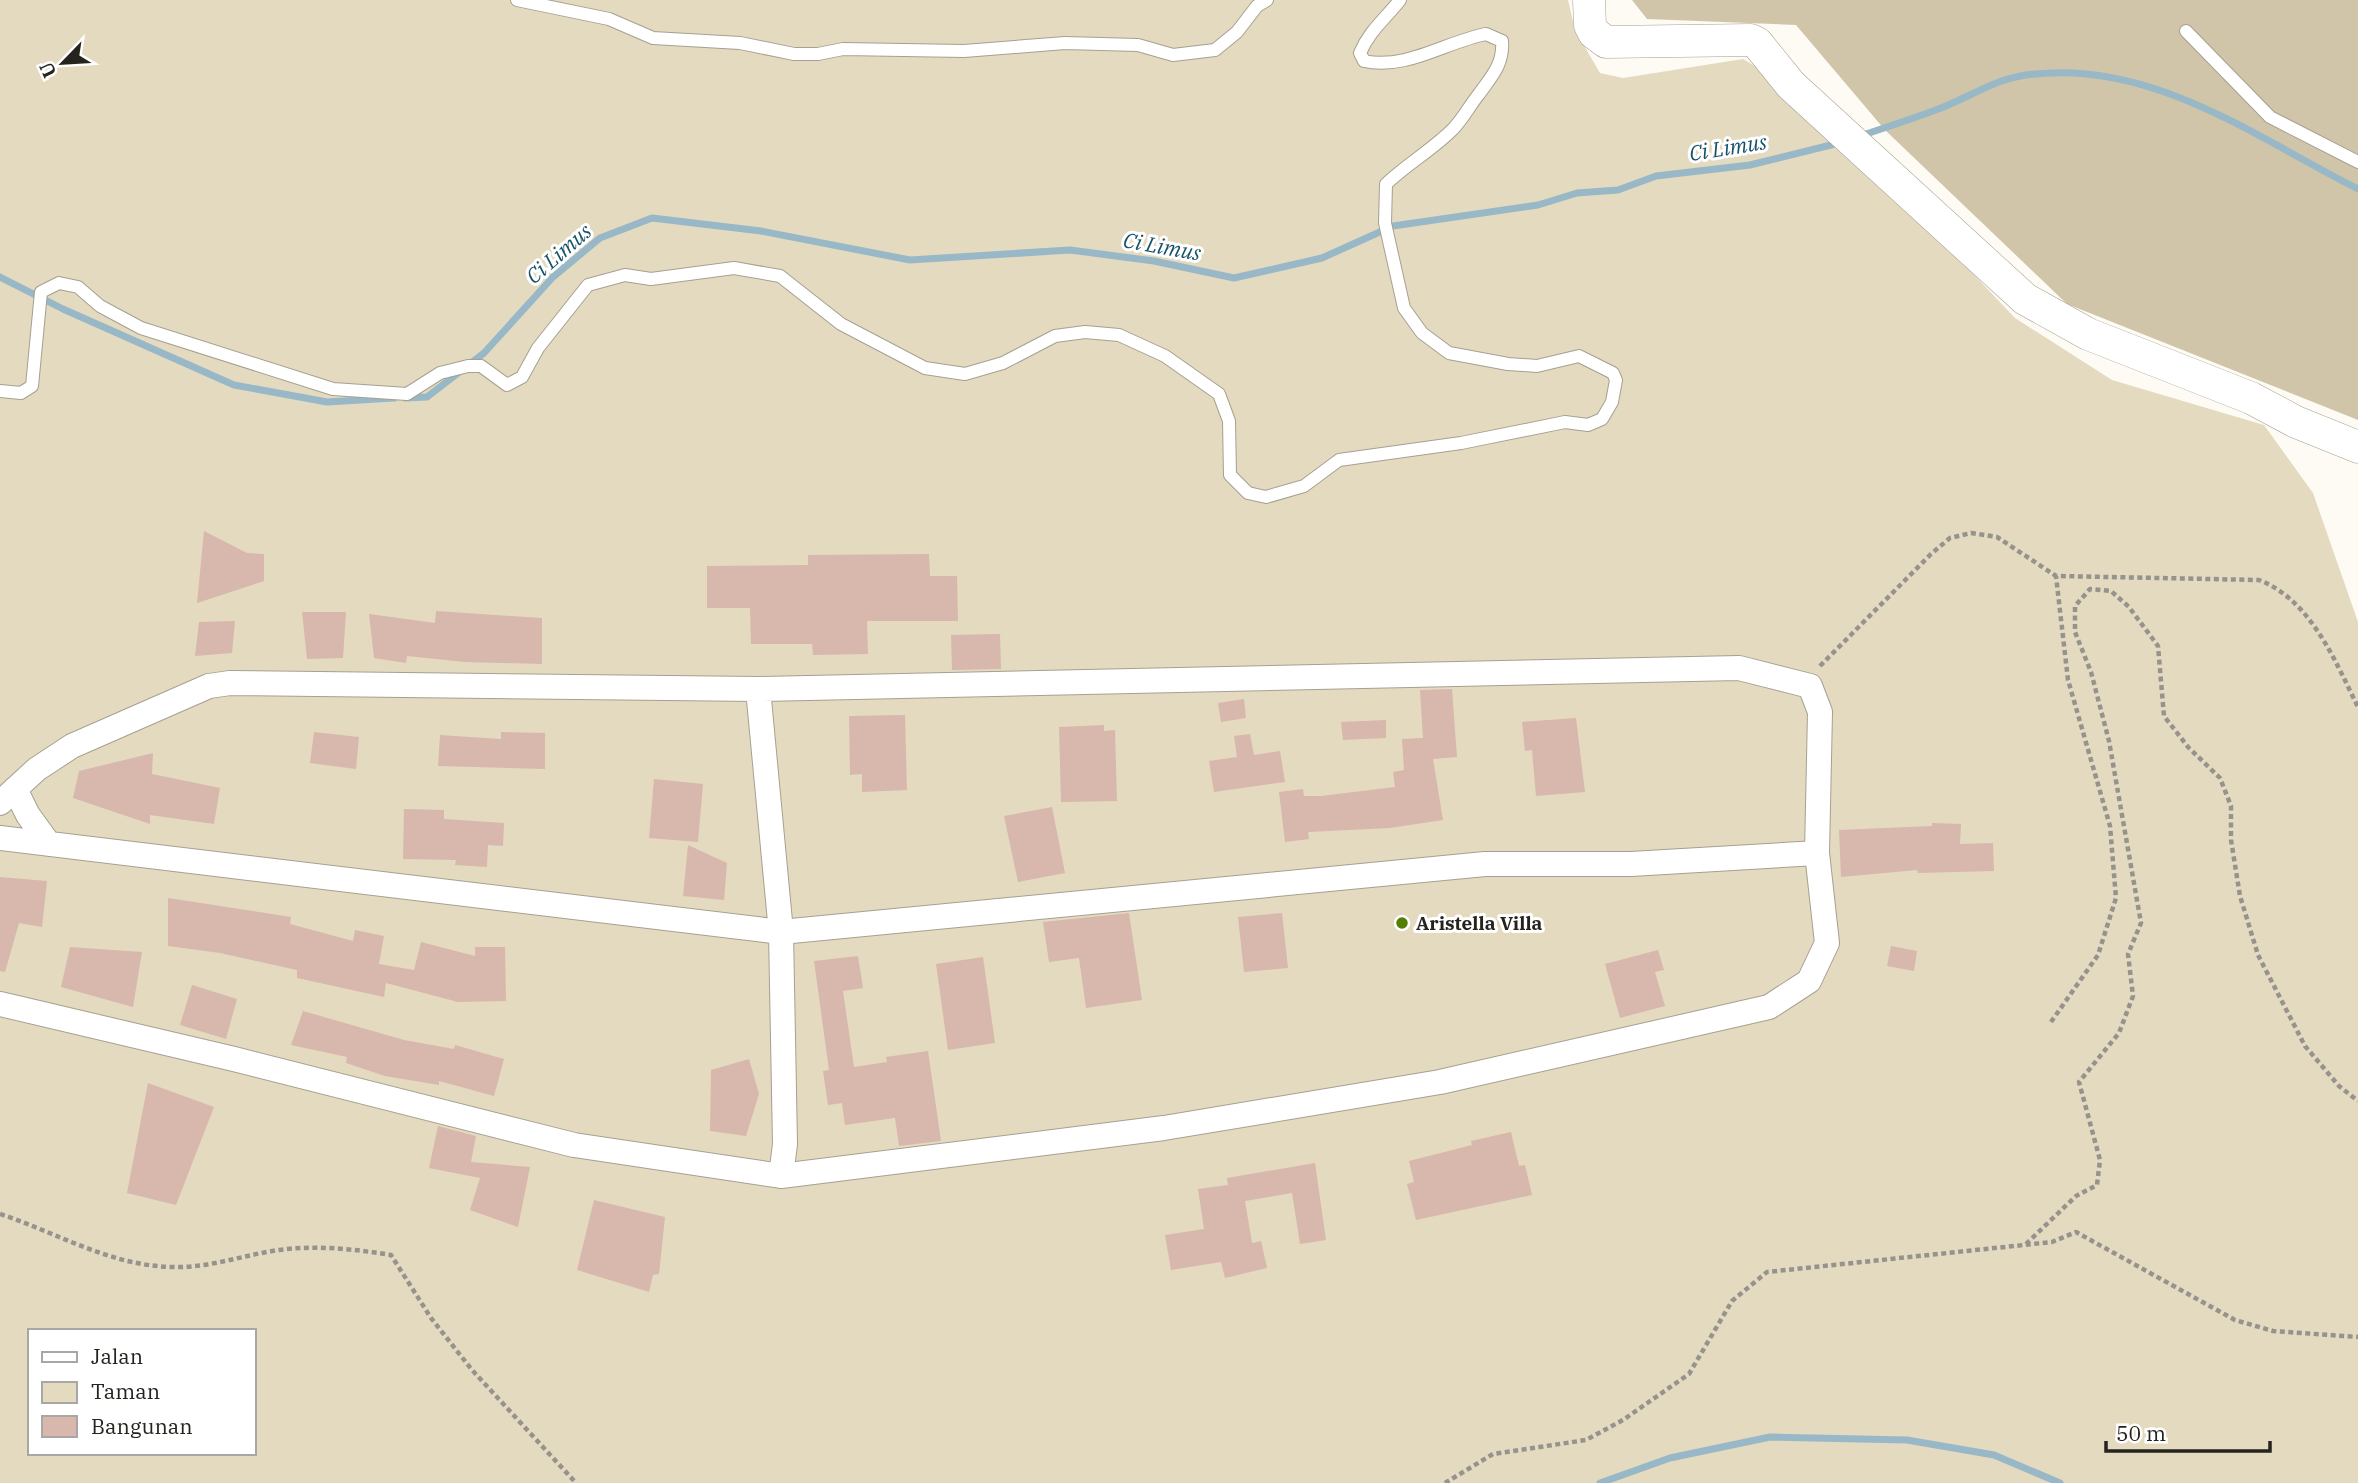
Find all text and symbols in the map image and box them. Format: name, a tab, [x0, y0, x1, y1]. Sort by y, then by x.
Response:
north arrow	[28, 28, 98, 98]
text: U	[34, 58, 62, 82]
water label: Ci Limus	[1687, 127, 1769, 167]
water label: Ci Limus	[520, 217, 597, 290]
water label: Ci Limus	[1121, 225, 1203, 267]
place label: Aristella Villa	[1416, 911, 1543, 935]
marker: Aristella Villa	[1394, 915, 1410, 931]
legend	[28, 1329, 256, 1455]
text: Jalan	[91, 1342, 143, 1370]
text: Taman	[91, 1377, 160, 1405]
scale bar	[2106, 1410, 2270, 1454]
text: Bangunan	[91, 1412, 193, 1440]
text: 50 m	[2116, 1419, 2166, 1447]

